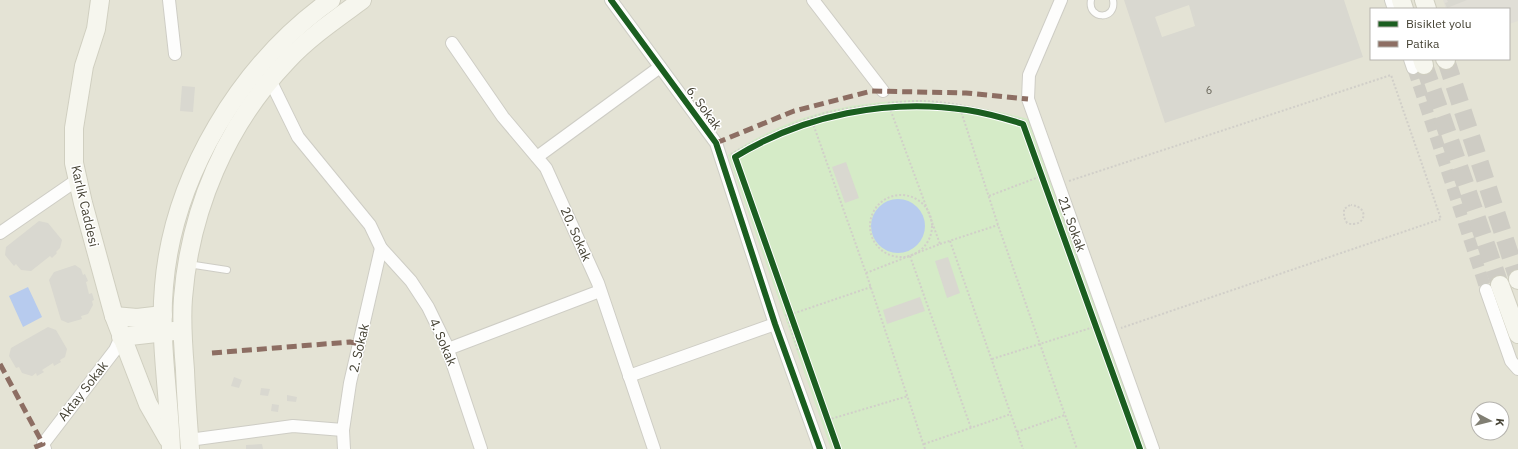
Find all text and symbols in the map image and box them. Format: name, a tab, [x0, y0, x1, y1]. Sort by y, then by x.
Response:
legend	[1370, 8, 1510, 60]
text: Bisiklet yolu	[1406, 16, 1472, 31]
text: Patika	[1406, 36, 1440, 51]
street label: 6. Sokak	[682, 83, 726, 133]
house number: 6	[1206, 83, 1212, 97]
street label: Karlık Caddesi	[67, 164, 103, 248]
street label: 21. Sokak	[1054, 194, 1090, 254]
street label: 20. Sokak	[557, 204, 596, 264]
street label: 4. Sokak	[425, 316, 461, 368]
street label: 2. Sokak	[345, 322, 373, 374]
street label: Aktay Sokak	[54, 357, 112, 424]
north arrow	[1470, 401, 1510, 441]
text: K	[1492, 418, 1507, 427]

